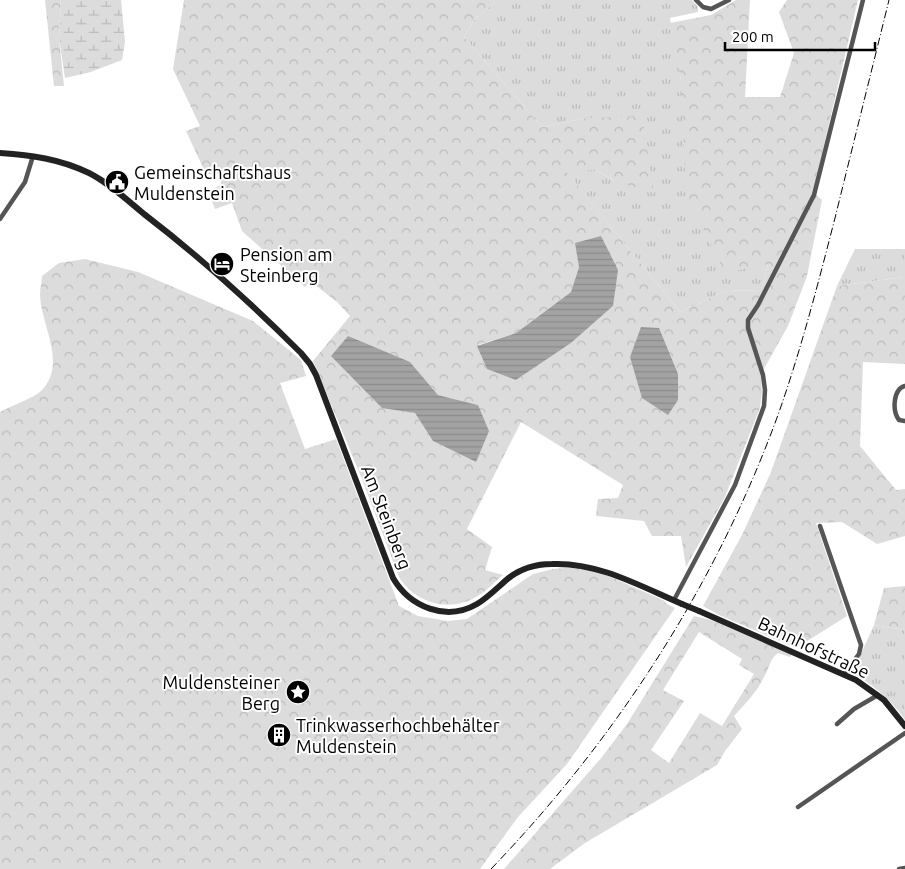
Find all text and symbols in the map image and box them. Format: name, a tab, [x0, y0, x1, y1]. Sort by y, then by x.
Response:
scale bar	[725, 20, 875, 52]
text: 200 m	[732, 28, 774, 45]
place label: Gemeinschaftshaus Muldenstein	[134, 162, 291, 203]
public building icon: Gemeinschaftshaus Muldenstein	[104, 169, 130, 195]
place label: Pension am Steinberg	[240, 244, 333, 285]
hotel icon: Pension am Steinberg	[209, 251, 235, 277]
street label: Am Steinberg	[358, 462, 416, 572]
street label: Bahnhofstraße	[755, 612, 873, 682]
place label: Muldensteiner Berg	[162, 672, 280, 713]
place icon: Muldensteiner Berg	[285, 679, 311, 705]
place label: Trinkwasserhochbehälter Muldenstein	[296, 715, 500, 756]
building icon: Trinkwasserhochbehälter Muldenstein	[266, 722, 292, 748]

